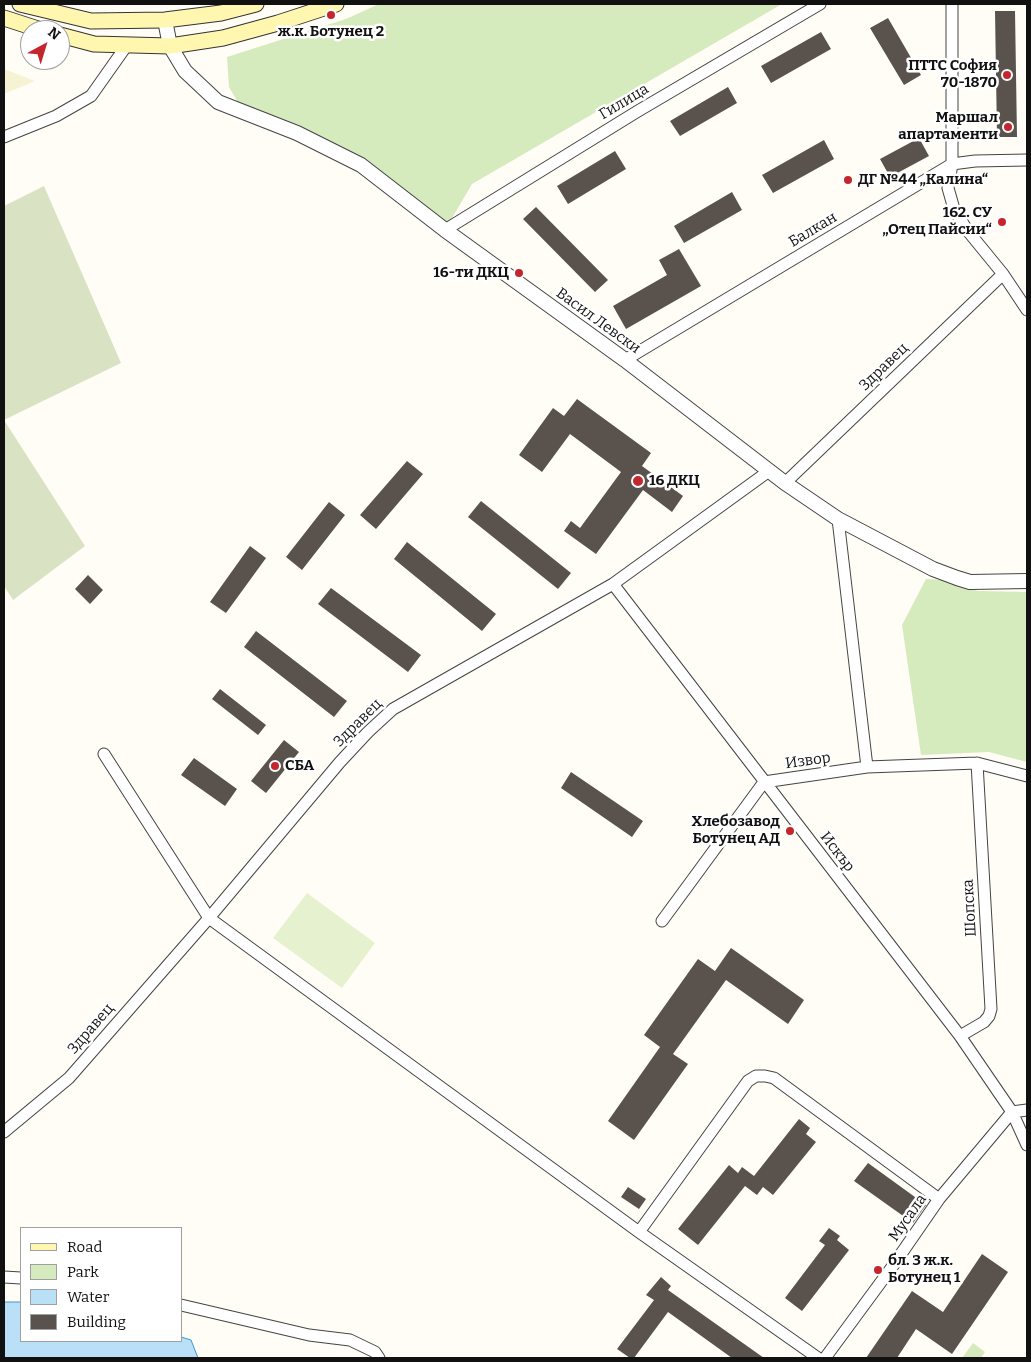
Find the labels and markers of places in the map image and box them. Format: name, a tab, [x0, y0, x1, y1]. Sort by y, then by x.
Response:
marker: ж.к. Ботунец 2	[325, 9, 337, 21]
place label: ж.к. Ботунец 2	[278, 23, 384, 41]
place label: ПТТС София 70-1870	[908, 57, 997, 92]
marker: ПТТС София 70-1870	[1001, 69, 1013, 81]
place label: Маршал апартаменти	[898, 109, 998, 144]
marker: Маршал апартаменти	[1002, 121, 1014, 133]
place label: ДГ №44 „Калина“	[858, 171, 988, 189]
marker: ДГ №44 „Калина“	[842, 174, 854, 186]
place label: 162. СУ „Отец Пайсии“	[882, 204, 992, 239]
marker: 162. СУ „Отец Пайсии“	[996, 216, 1008, 228]
place label: 16-ти ДКЦ	[433, 264, 509, 282]
marker: 16-ти ДКЦ	[513, 267, 525, 279]
place label: 16 ДКЦ	[649, 472, 700, 490]
marker: 16 ДКЦ	[631, 474, 645, 488]
place label: СБА	[285, 757, 314, 775]
marker: СБА	[269, 760, 281, 772]
place label: Хлебозавод Ботунец АД	[691, 813, 780, 848]
marker: Хлебозавод Ботунец АД	[784, 825, 796, 837]
place label: бл. 3 ж.к. Ботунец 1	[888, 1252, 960, 1287]
marker: бл. 3 ж.к. Ботунец 1	[872, 1264, 884, 1276]

